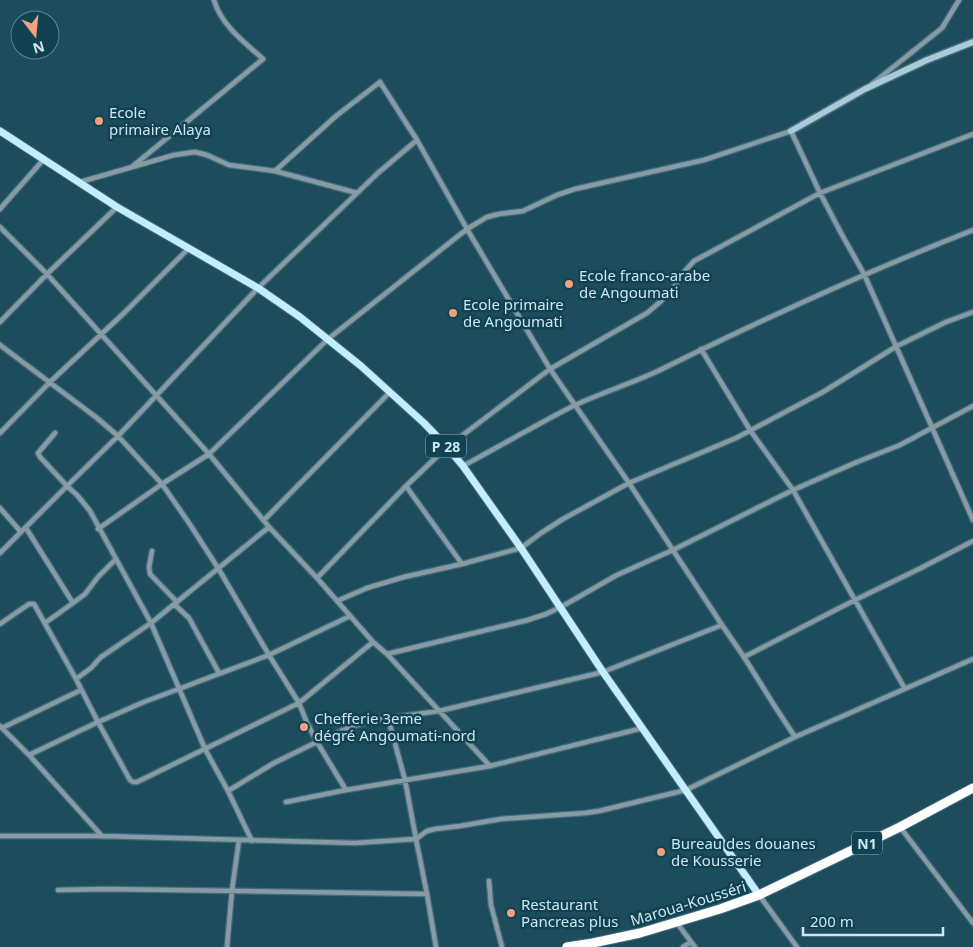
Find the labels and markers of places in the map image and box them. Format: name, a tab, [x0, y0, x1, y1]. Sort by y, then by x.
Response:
place label: Ecole primaire Alaya	[109, 102, 211, 139]
marker: Ecole primaire Alaya	[93, 115, 105, 127]
place label: Ecole franco-arabe de Angoumati	[579, 265, 710, 302]
marker: Ecole franco-arabe de Angoumati	[563, 278, 575, 290]
place label: Ecole primaire de Angoumati	[463, 294, 564, 331]
marker: Ecole primaire de Angoumati	[447, 307, 459, 319]
place label: Chefferie 3eme dégré Angoumati-nord	[314, 708, 476, 745]
marker: Chefferie 3eme dégré Angoumati-nord	[298, 721, 310, 733]
place label: Bureau des douanes de Kousserie	[671, 833, 816, 870]
marker: Bureau des douanes de Kousserie	[655, 846, 667, 858]
place label: Restaurant Pancreas plus	[521, 894, 618, 931]
marker: Restaurant Pancreas plus	[505, 907, 517, 919]

